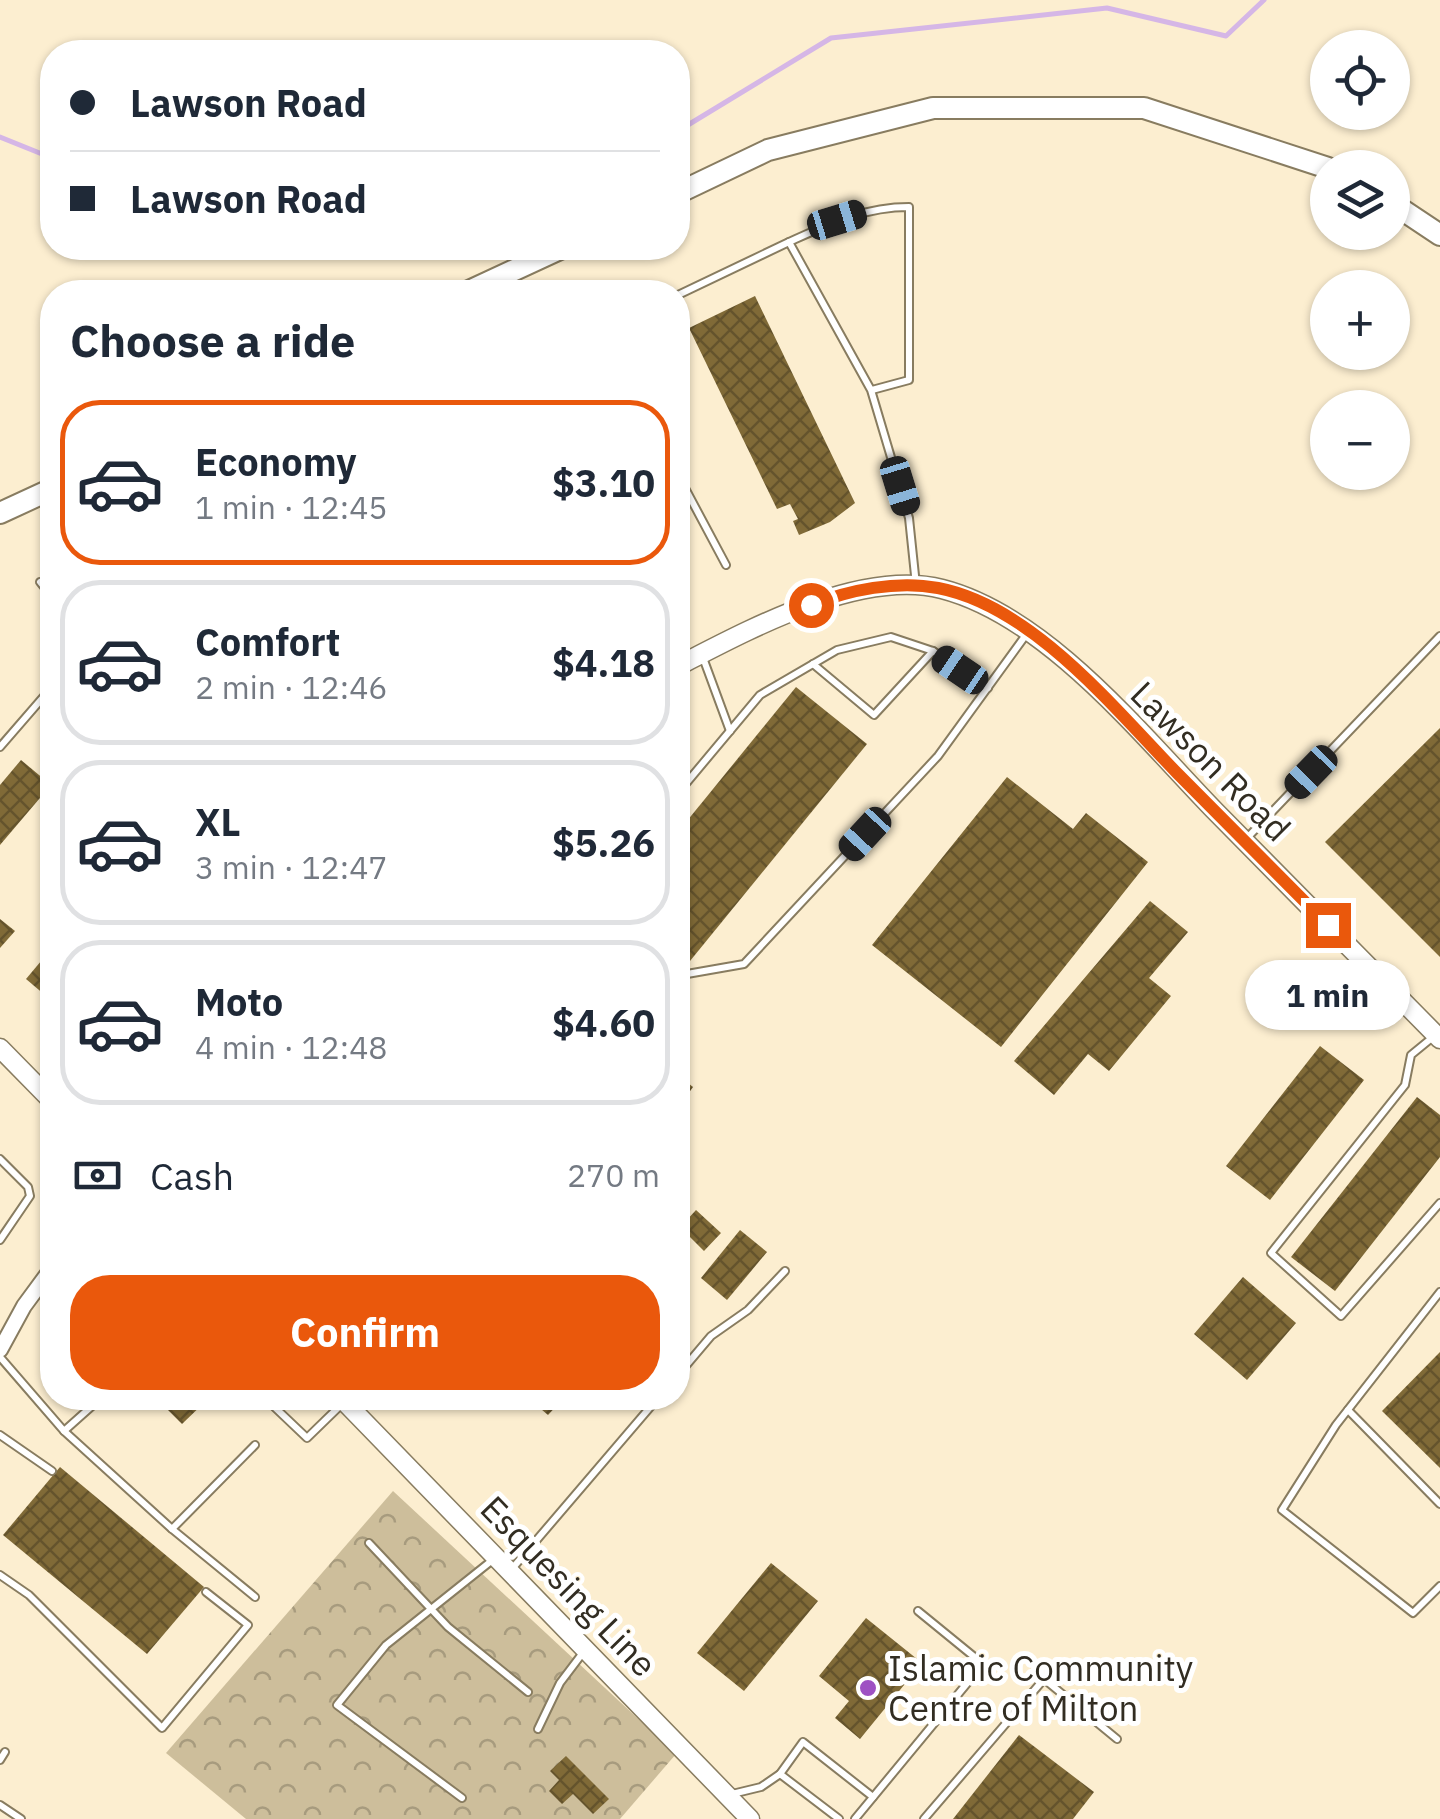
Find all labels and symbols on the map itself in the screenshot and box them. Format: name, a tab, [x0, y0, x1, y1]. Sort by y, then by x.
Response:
car	[804, 197, 870, 243]
car	[877, 453, 923, 519]
route start	[789, 583, 834, 628]
car	[927, 641, 993, 699]
street label: Lawson Road	[1121, 671, 1301, 851]
car	[1279, 740, 1343, 804]
car	[834, 802, 896, 866]
route end	[1306, 903, 1351, 948]
callout: 1 min	[1246, 960, 1410, 1030]
street label: Esquesing Line	[471, 1486, 667, 1686]
place label: Islamic Community Centre of Milton	[888, 1645, 1193, 1731]
marker: Islamic Community Centre of Milton	[857, 1677, 879, 1699]

